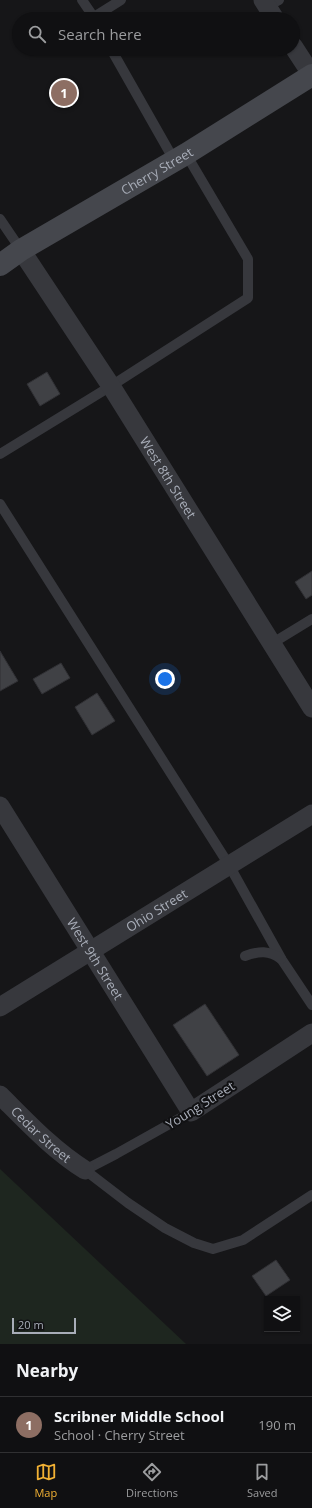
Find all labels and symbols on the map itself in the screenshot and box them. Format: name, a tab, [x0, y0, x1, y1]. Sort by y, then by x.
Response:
pin: 1	[51, 78, 77, 108]
street label: Cherry Street	[118, 143, 197, 199]
street label: West 8th Street	[136, 433, 201, 522]
your location	[155, 669, 175, 689]
street label: Ohio Street	[122, 884, 191, 936]
street label: West 9th Street	[63, 914, 128, 1003]
street label: Young Street	[162, 1077, 238, 1133]
street label: Cedar Street	[7, 1102, 75, 1167]
scale bar	[12, 1316, 76, 1335]

